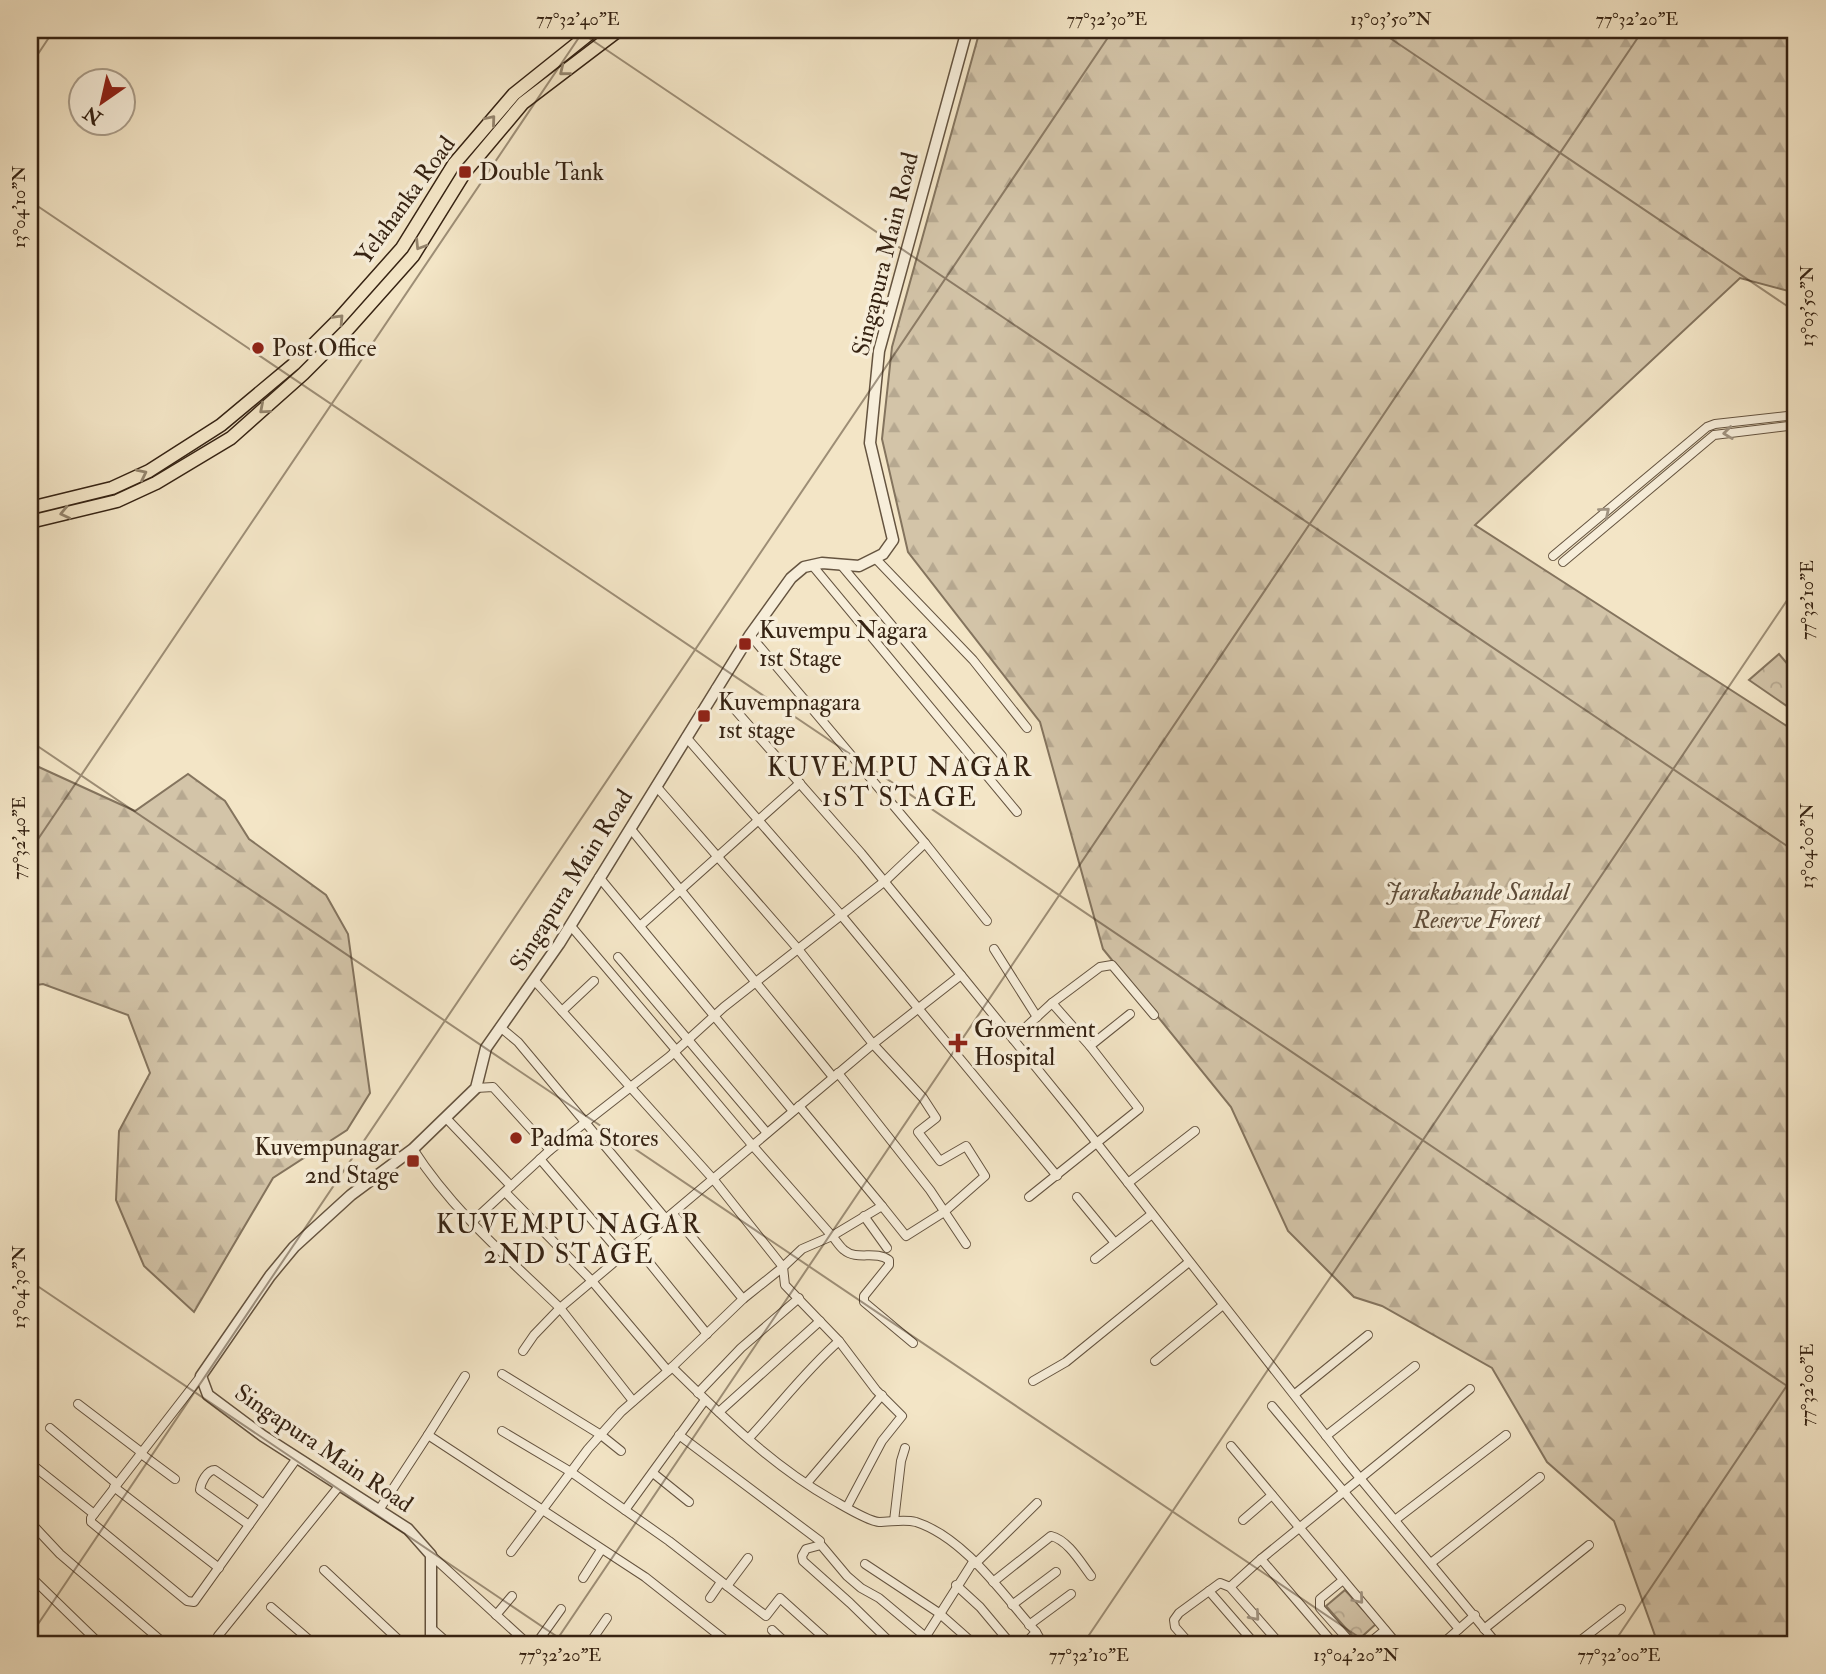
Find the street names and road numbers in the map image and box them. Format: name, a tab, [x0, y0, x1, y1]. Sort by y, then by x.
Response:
street label: Yelahanka Road	[348, 130, 463, 271]
street label: Singapura Main Road	[845, 149, 926, 359]
street label: Singapura Main Road	[503, 783, 640, 977]
street label: Singapura Main Road	[228, 1377, 419, 1520]

